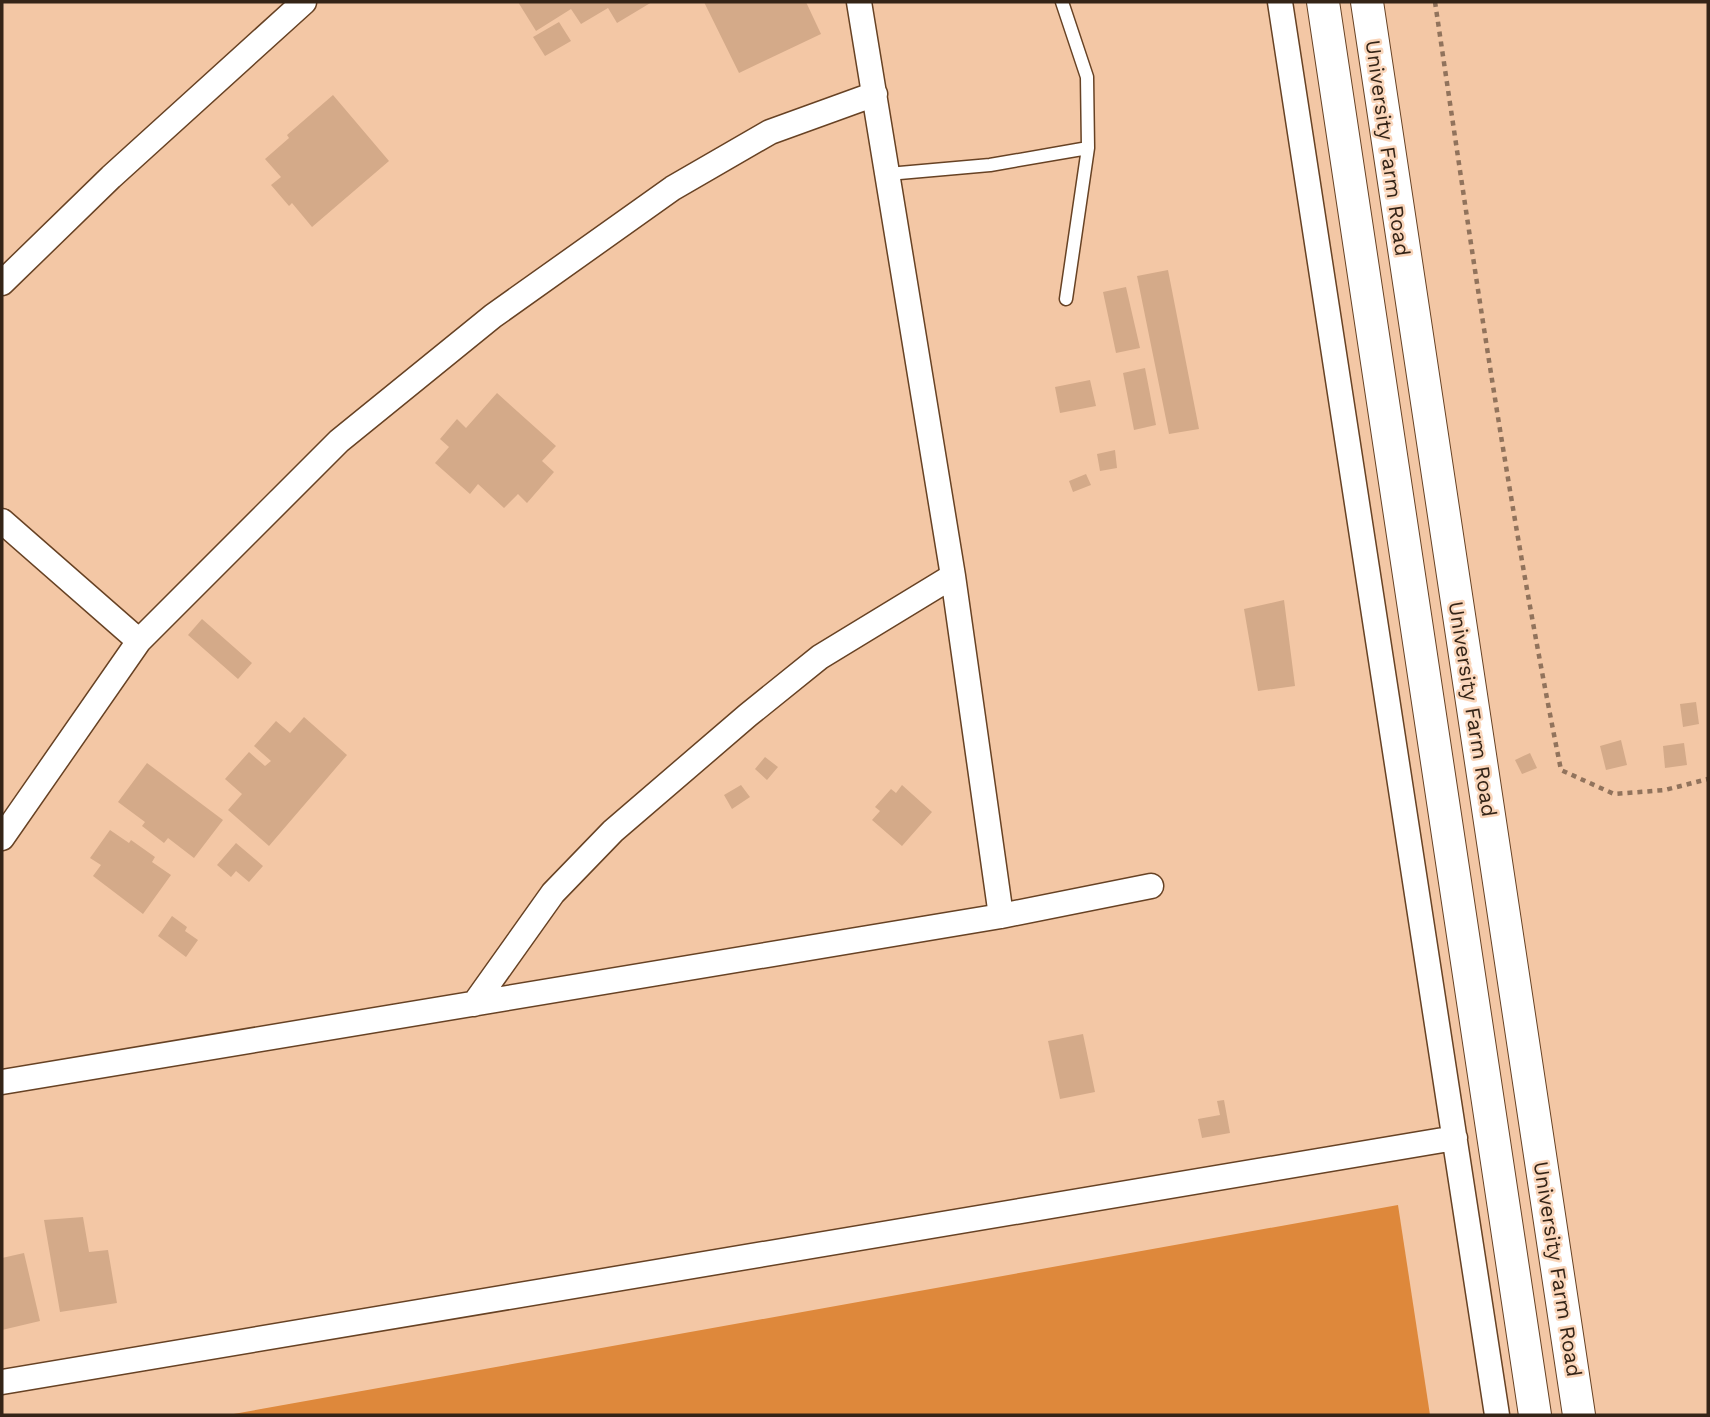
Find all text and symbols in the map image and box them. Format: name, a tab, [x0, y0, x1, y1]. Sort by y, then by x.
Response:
street label: University Farm Road	[1360, 38, 1416, 258]
street label: University Farm Road	[1444, 599, 1502, 819]
street label: University Farm Road	[1529, 1159, 1587, 1379]

